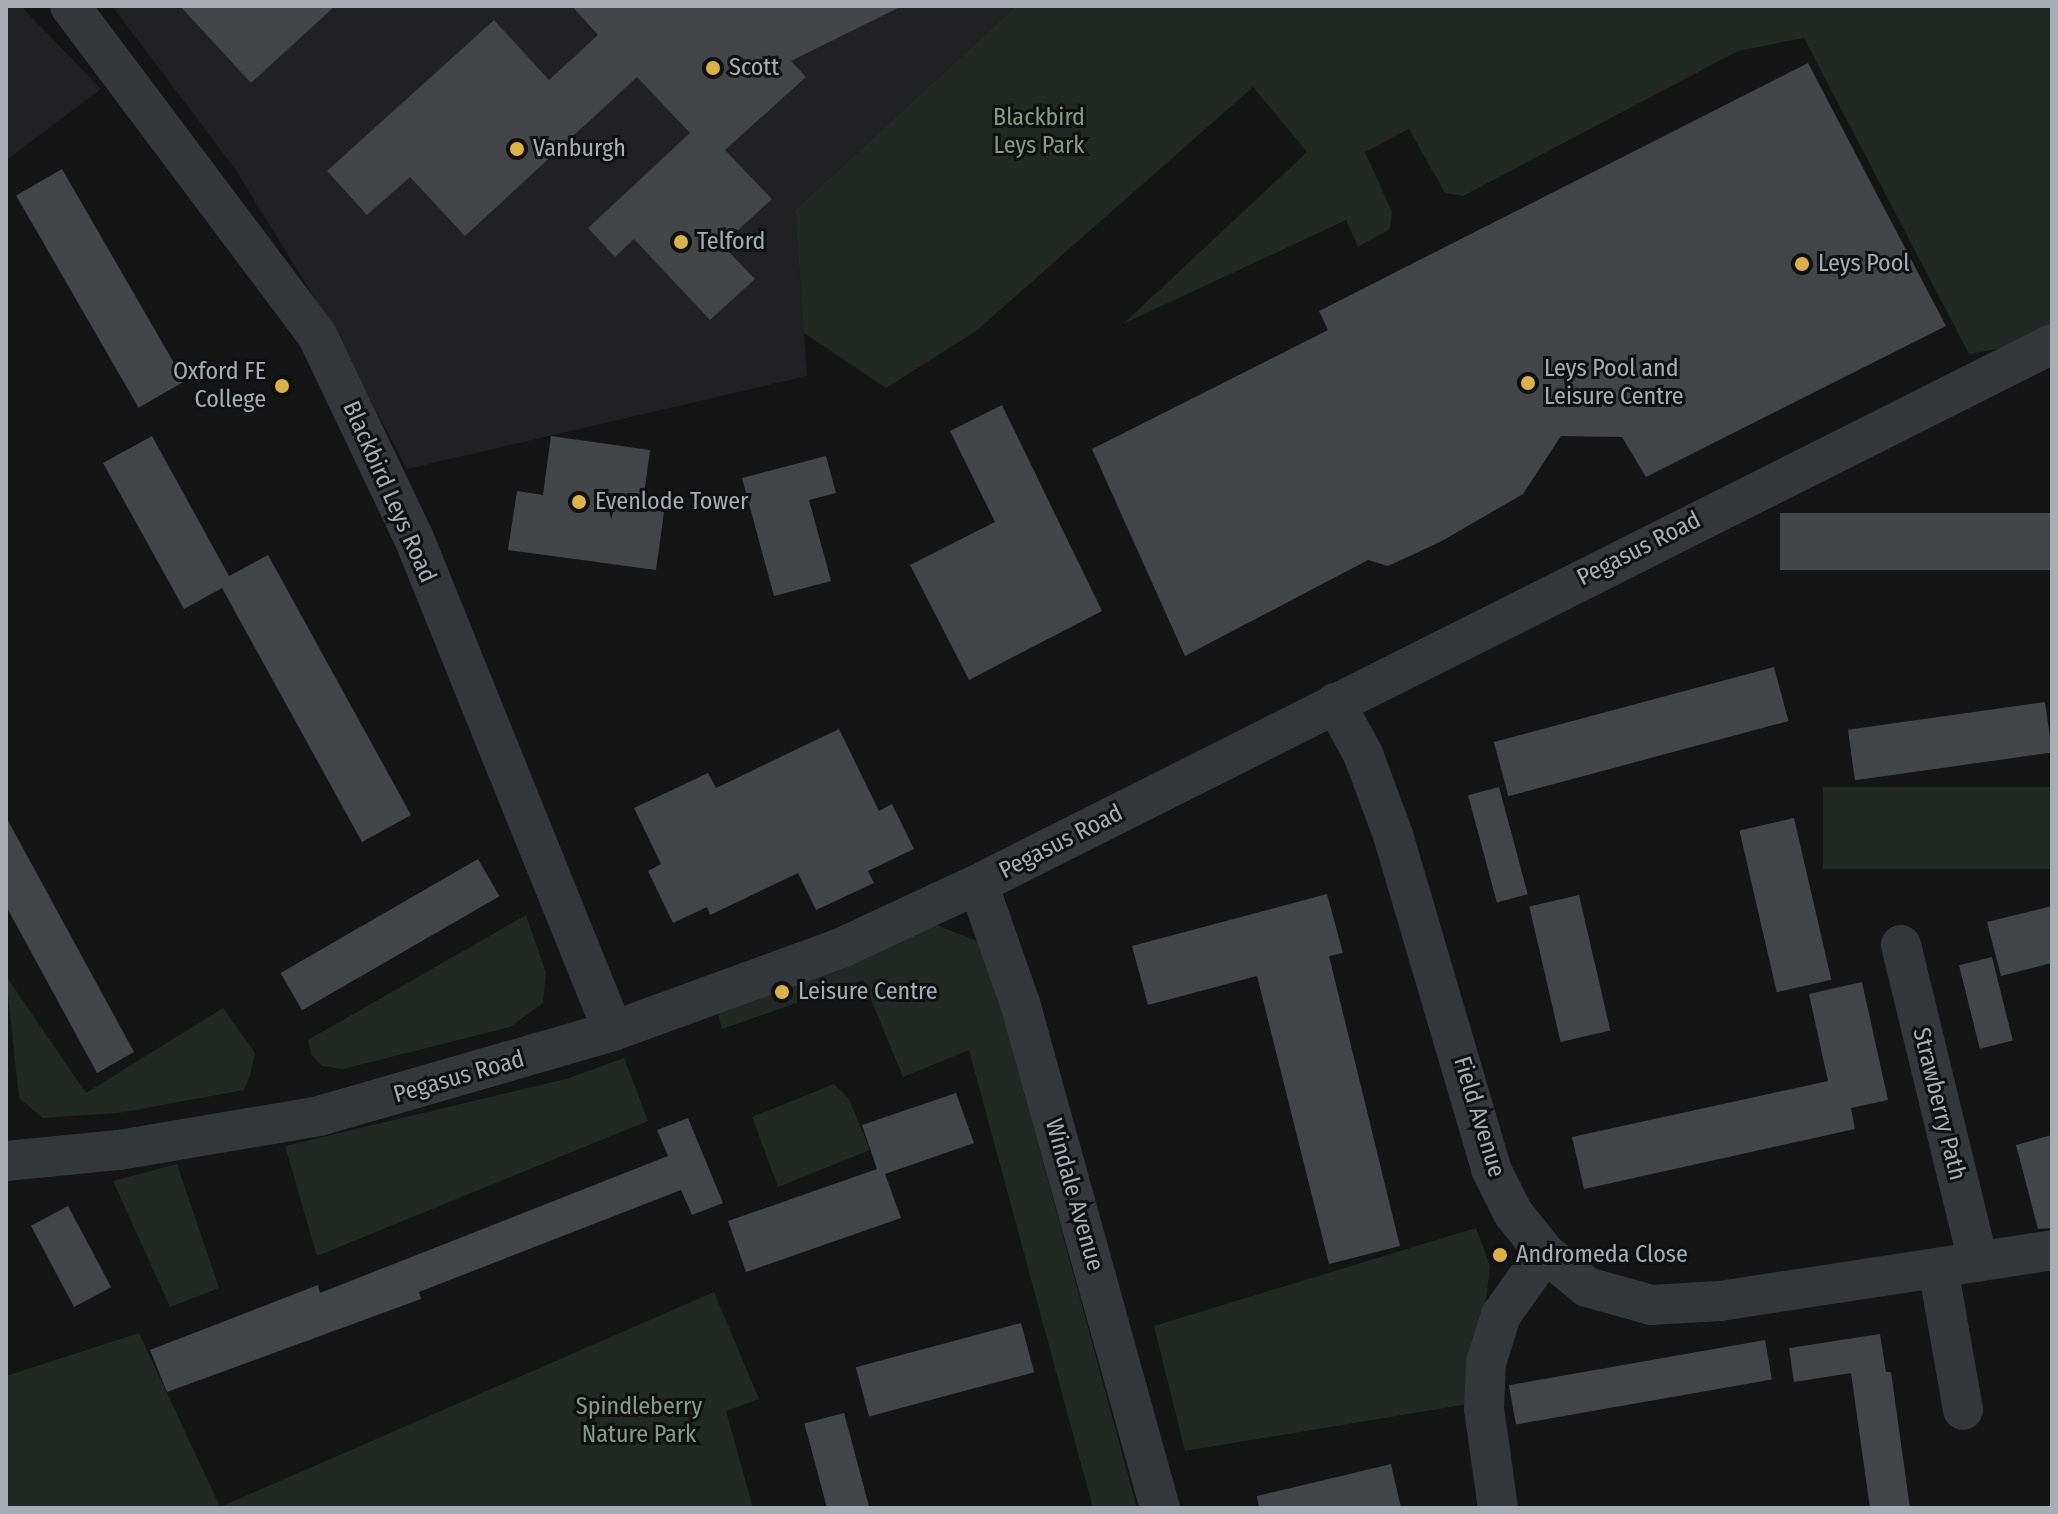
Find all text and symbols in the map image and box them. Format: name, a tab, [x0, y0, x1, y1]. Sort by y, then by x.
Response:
place label: Scott	[729, 54, 779, 82]
marker: Scott	[704, 59, 722, 77]
park label: Blackbird Leys Park	[993, 104, 1085, 160]
place label: Vanburgh	[533, 135, 626, 163]
marker: Vanburgh	[508, 140, 526, 158]
place label: Telford	[697, 228, 765, 256]
marker: Telford	[672, 233, 690, 251]
place label: Leys Pool	[1818, 250, 1910, 278]
marker: Leys Pool	[1793, 255, 1811, 273]
place label: Leys Pool and Leisure Centre	[1544, 355, 1684, 411]
place label: Oxford FE College	[173, 358, 266, 414]
marker: Leys Pool and Leisure Centre	[1519, 374, 1537, 392]
marker: Oxford FE College	[273, 377, 291, 395]
street label: Blackbird Leys Road	[336, 397, 442, 587]
place label: Evenlode Tower	[595, 488, 748, 516]
marker: Evenlode Tower	[570, 493, 588, 511]
street label: Pegasus Road	[1573, 506, 1705, 592]
street label: Pegasus Road	[995, 799, 1127, 885]
place label: Leisure Centre	[798, 978, 938, 1006]
marker: Leisure Centre	[773, 983, 791, 1001]
street label: Strawberry Path	[1906, 1025, 1972, 1183]
street label: Pegasus Road	[390, 1045, 528, 1109]
street label: Field Avenue	[1447, 1053, 1511, 1181]
street label: Windale Avenue	[1039, 1116, 1109, 1274]
place label: Andromeda Close	[1516, 1241, 1688, 1269]
marker: Andromeda Close	[1491, 1246, 1509, 1264]
park label: Spindleberry Nature Park	[576, 1393, 702, 1449]

